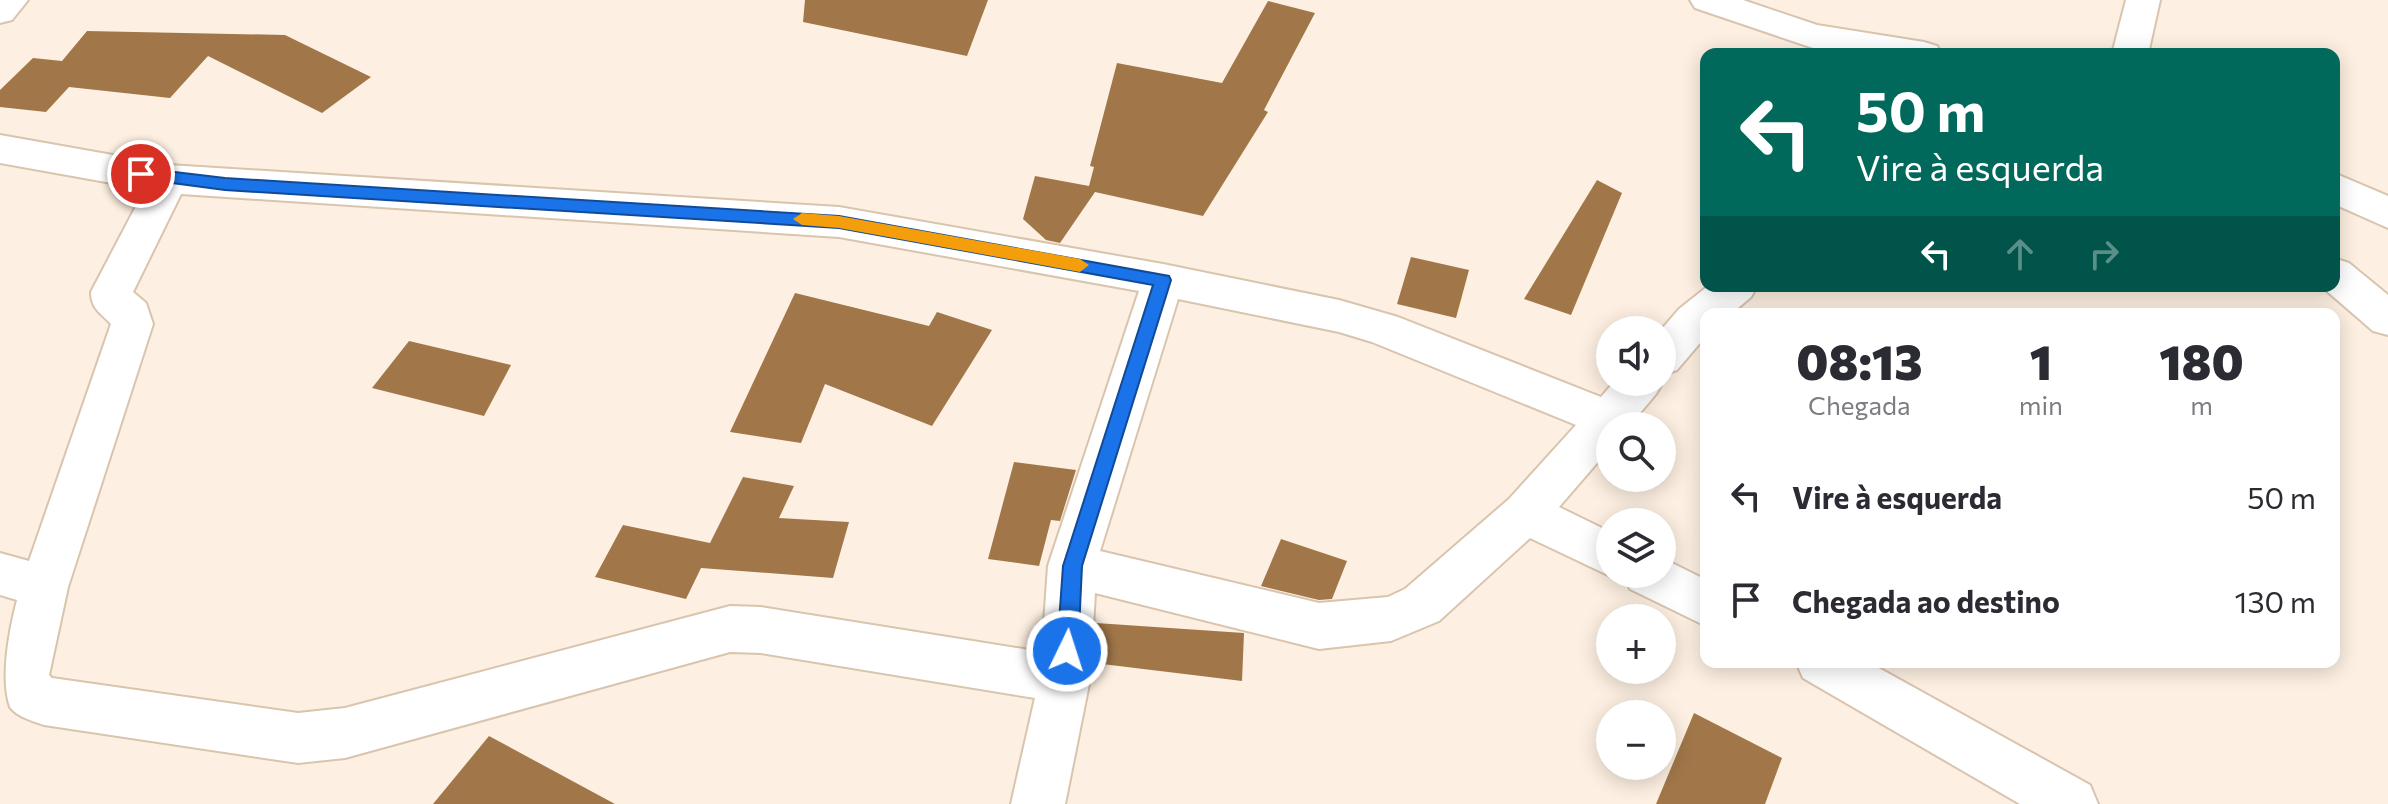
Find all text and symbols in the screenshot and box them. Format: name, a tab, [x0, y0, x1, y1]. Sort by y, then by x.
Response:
text: 50 m	[1856, 75, 1985, 144]
icon: left	[1724, 80, 1828, 184]
pin	[107, 140, 175, 208]
text: Vire à esquerda	[1856, 144, 2104, 188]
icon: arrive	[119, 152, 163, 196]
icon: left	[1914, 232, 1958, 276]
icon: ahead	[1998, 232, 2042, 276]
icon: right	[2082, 232, 2126, 276]
map controls	[1596, 316, 1676, 780]
button: sound	[1596, 316, 1676, 396]
text: 08:13	[1796, 331, 1923, 390]
text: 1	[2030, 331, 2052, 390]
text: 180	[2159, 331, 2244, 390]
text: Chegada	[1808, 389, 1911, 420]
text: min	[2019, 389, 2063, 420]
text: m	[2190, 389, 2213, 420]
button: search	[1596, 412, 1676, 492]
icon: left	[1724, 474, 1768, 518]
text: Vire à esquerda	[1792, 478, 2002, 515]
text: 50 m	[2247, 478, 2316, 515]
button: layers	[1596, 508, 1676, 588]
icon: arrive	[1724, 578, 1768, 622]
text: Chegada ao destino	[1792, 582, 2060, 619]
text: 130 m	[2235, 582, 2316, 619]
button: +	[1596, 604, 1676, 684]
position arrow	[1025, 609, 1109, 693]
button: −	[1596, 700, 1676, 780]

